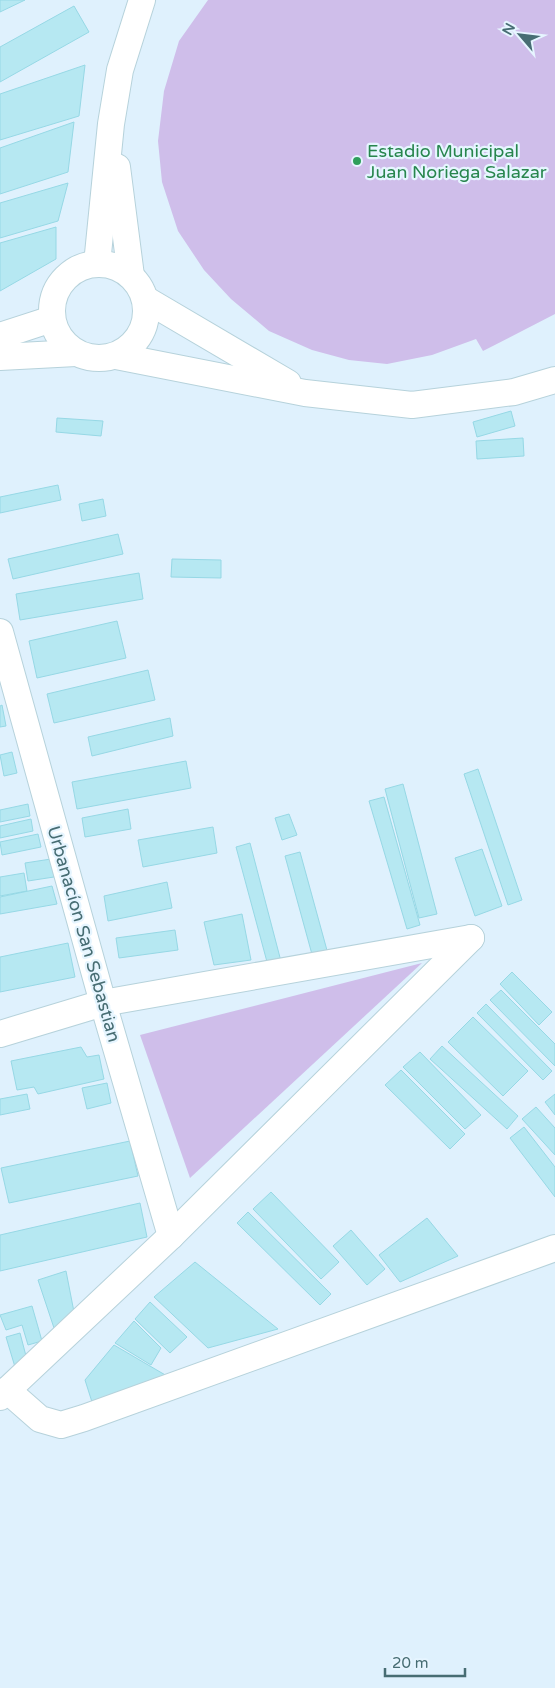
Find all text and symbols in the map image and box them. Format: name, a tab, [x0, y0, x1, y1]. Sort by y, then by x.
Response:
north arrow	[495, 10, 545, 60]
text: N	[499, 20, 519, 38]
place label: Estadio Municipal Juan Noriega Salazar	[367, 140, 547, 183]
marker: Estadio Municipal Juan Noriega Salazar	[351, 155, 363, 167]
street label: Urbanacíon San Sebastian	[43, 823, 125, 1045]
scale bar	[385, 1646, 465, 1678]
text: 20 m	[392, 1654, 429, 1672]

